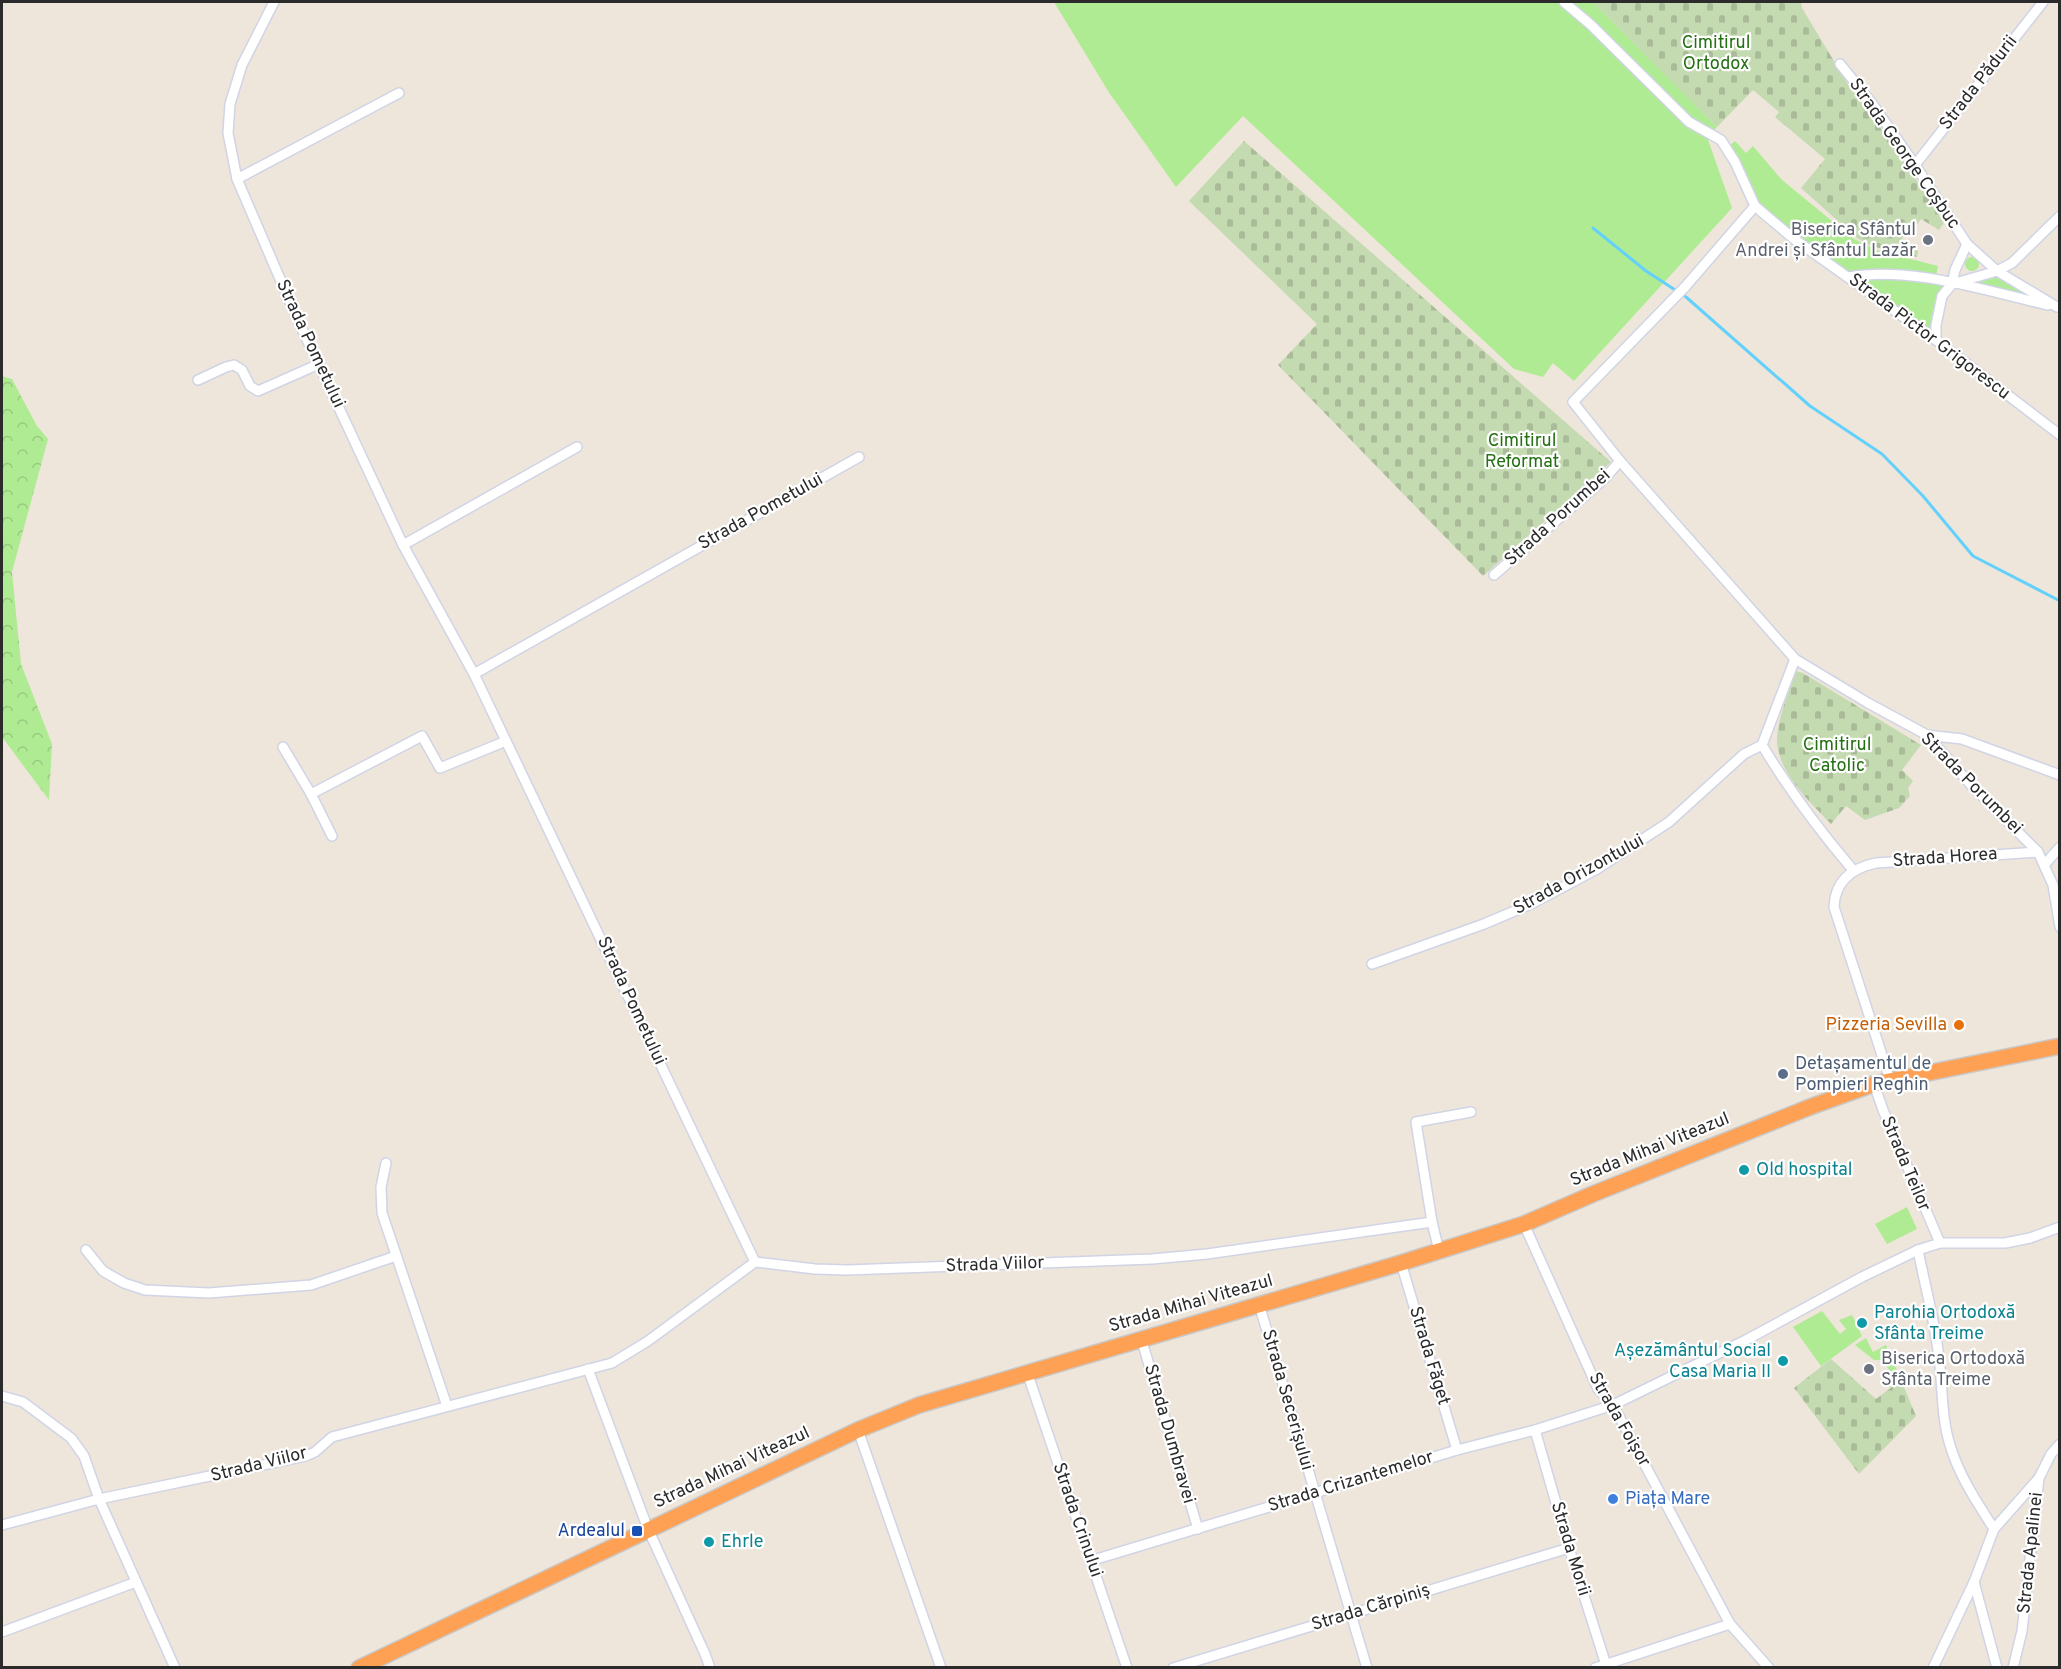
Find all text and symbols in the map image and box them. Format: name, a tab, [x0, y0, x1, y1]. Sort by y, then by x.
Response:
street label: Strada Pădurii	[1935, 31, 2023, 135]
park label: Cimitirul Ortodox	[1682, 32, 1750, 76]
street label: Strada George Coșbuc	[1843, 74, 1965, 234]
place label: Biserica Sfântul Andrei și Sfântul Lazăr	[1735, 219, 1916, 263]
marker: Biserica Sfântul Andrei și Sfântul Lazăr	[1921, 233, 1935, 247]
street label: Strada Pictor Grigorescu	[1844, 269, 2014, 405]
street label: Strada Pometului	[270, 276, 350, 412]
park label: Cimitirul Reformat	[1485, 430, 1559, 474]
street label: Strada Porumbei	[1500, 464, 1616, 572]
street label: Strada Pometului	[695, 468, 827, 556]
street label: Strada Porumbei	[1915, 728, 2027, 840]
park label: Cimitirul Catolic	[1803, 734, 1871, 778]
street label: Strada Orizontului	[1509, 829, 1649, 921]
street label: Strada Horea	[1892, 843, 1998, 873]
street label: Strada Pometului	[591, 933, 671, 1069]
place label: Pizzeria Sevilla	[1826, 1014, 1947, 1037]
marker: Pizzeria Sevilla	[1952, 1018, 1966, 1032]
place label: Detașamentul de Pompieri Reghin	[1795, 1053, 1931, 1097]
marker: Detașamentul de Pompieri Reghin	[1776, 1067, 1790, 1081]
street label: Strada Mihai Viteazul	[1567, 1108, 1733, 1192]
street label: Strada Teilor	[1875, 1113, 1935, 1215]
place label: Old hospital	[1756, 1159, 1852, 1182]
marker: Old hospital	[1737, 1163, 1751, 1177]
street label: Strada Viilor	[945, 1252, 1045, 1278]
street label: Strada Mihai Viteazul	[1106, 1270, 1276, 1338]
place label: Parohia Ortodoxă Sfânta Treime	[1874, 1302, 2015, 1346]
street label: Strada Făget	[1403, 1304, 1455, 1408]
marker: Parohia Ortodoxă Sfânta Treime	[1855, 1316, 1869, 1330]
street label: Strada Secerișului	[1256, 1327, 1318, 1473]
place label: Așezământul Social Casa Maria II	[1614, 1340, 1771, 1384]
place label: Biserica Ortodoxă Sfânta Treime	[1881, 1348, 2025, 1392]
marker: Așezământul Social Casa Maria II	[1776, 1354, 1790, 1368]
street label: Strada Dumbravei	[1138, 1362, 1200, 1506]
marker: Biserica Ortodoxă Sfânta Treime	[1862, 1362, 1876, 1376]
street label: Strada Foișor	[1583, 1369, 1655, 1471]
street label: Strada Mihai Viteazul	[650, 1422, 814, 1514]
street label: Strada Viilor	[208, 1442, 310, 1488]
street label: Strada Crizantemelor	[1265, 1446, 1437, 1518]
street label: Strada Crinului	[1047, 1460, 1107, 1580]
place label: Piața Mare	[1625, 1488, 1710, 1511]
street label: Strada Apalinei	[2013, 1491, 2049, 1615]
marker: Piața Mare	[1606, 1492, 1620, 1506]
street label: Strada Morii	[1545, 1499, 1595, 1599]
place label: Ardealul	[557, 1520, 625, 1543]
marker: Ardealul	[630, 1524, 644, 1538]
place label: Ehrle	[721, 1531, 763, 1554]
marker: Ehrle	[702, 1535, 716, 1549]
street label: Strada Cărpiniș	[1309, 1579, 1433, 1637]

